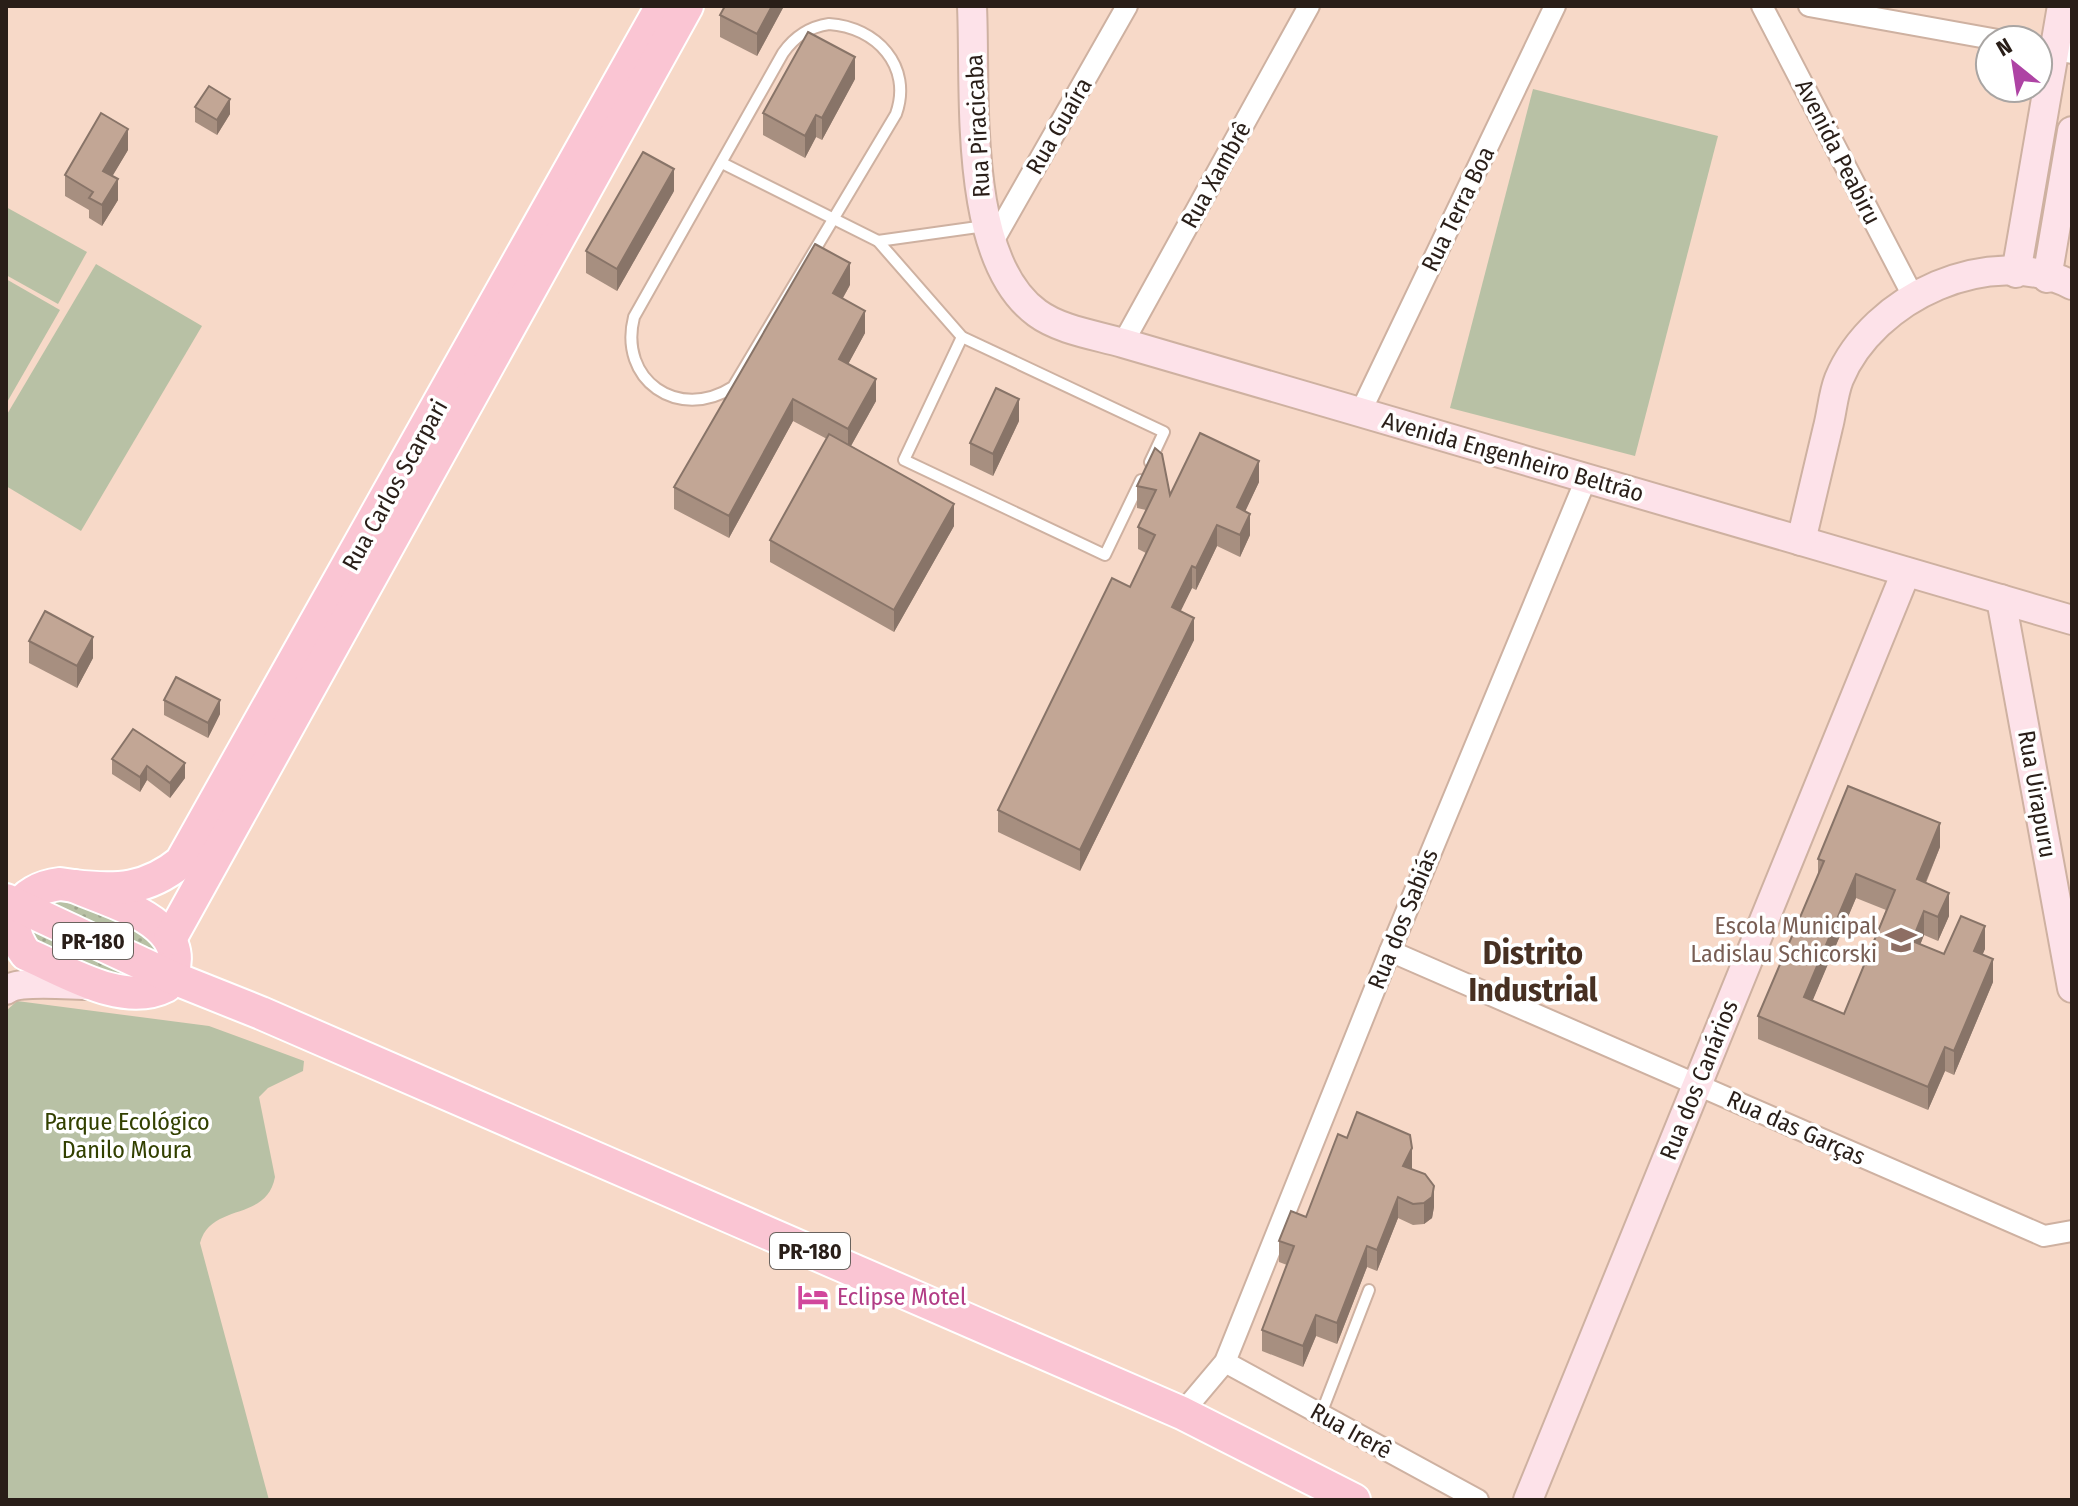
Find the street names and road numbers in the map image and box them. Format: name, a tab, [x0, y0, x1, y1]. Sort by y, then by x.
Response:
street label: Rua Piracicaba	[960, 54, 996, 198]
street label: Rua Guaíra	[1020, 73, 1098, 179]
street label: Avenida Peabiru	[1789, 75, 1887, 229]
street label: Rua Xambrê	[1175, 117, 1257, 233]
street label: Rua Terra Boa	[1416, 142, 1500, 276]
street label: Rua Carlos Scarpari	[337, 395, 453, 575]
street label: Avenida Engenheiro Beltrão	[1379, 406, 1647, 508]
street label: Rua Uirapuru	[2012, 728, 2062, 860]
street label: Rua dos Sabiás	[1362, 845, 1444, 993]
road number: PR-180	[53, 923, 133, 959]
street label: Rua dos Canários	[1654, 996, 1744, 1164]
street label: Rua das Garças	[1722, 1085, 1870, 1171]
road number: PR-180	[770, 1233, 850, 1269]
street label: Rua Irerê	[1306, 1397, 1396, 1465]

